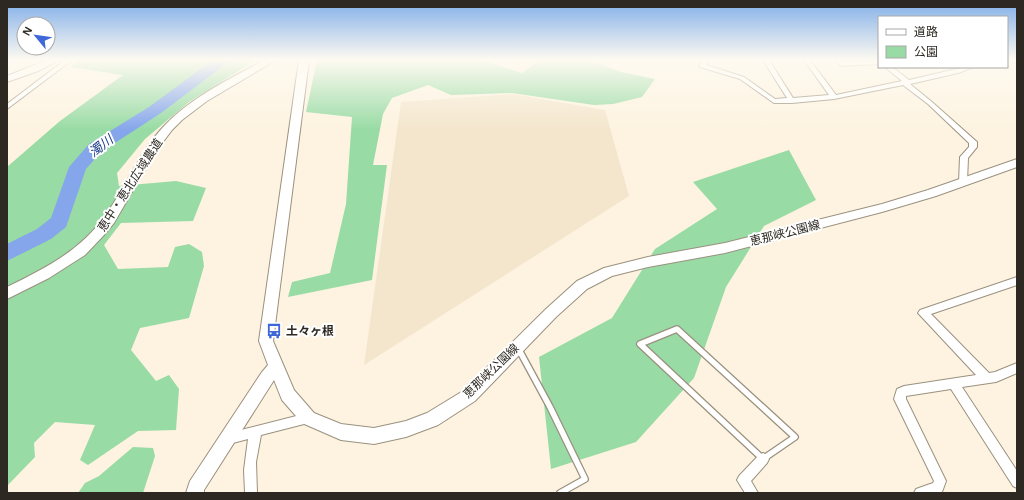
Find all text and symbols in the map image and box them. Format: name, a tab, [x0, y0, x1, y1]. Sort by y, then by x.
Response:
north arrow	[16, 16, 56, 56]
legend	[878, 16, 1008, 68]
text: N	[20, 25, 34, 38]
text: 道路	[914, 25, 938, 39]
text: 公園	[914, 45, 938, 59]
water label: 濁川	[86, 131, 117, 160]
street label: 恵中・恵北広域農道	[95, 136, 165, 234]
street label: 恵那峡公園線	[748, 217, 822, 249]
bus stop icon: 土々ヶ根	[265, 322, 283, 340]
place label: 土々ヶ根	[286, 324, 334, 338]
street label: 恵那峡公園線	[460, 341, 522, 401]

